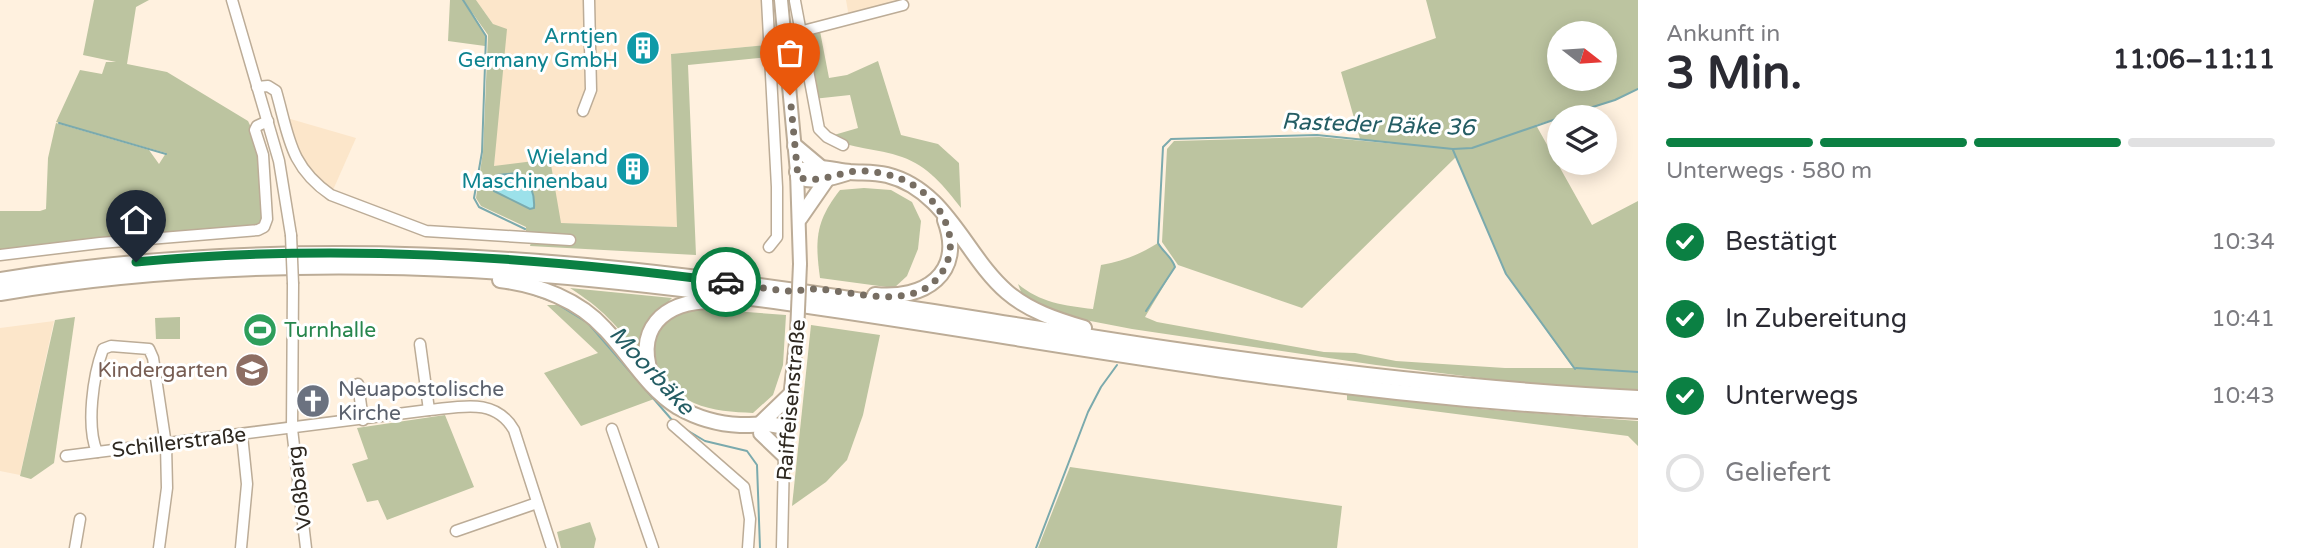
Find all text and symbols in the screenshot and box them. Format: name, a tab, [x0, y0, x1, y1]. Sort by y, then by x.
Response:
text: Ankunft in	[1666, 20, 1780, 48]
north arrow	[1547, 21, 1617, 91]
map controls	[1547, 21, 1617, 175]
pin	[760, 23, 820, 95]
place label: Arntjen Germany GmbH	[458, 24, 618, 73]
building icon: Arntjen Germany GmbH	[624, 29, 662, 67]
icon: bag	[771, 34, 809, 72]
text: 11:06–11:11	[2113, 44, 2275, 75]
text: 3 Min.	[1666, 46, 1802, 101]
button: layers	[1547, 105, 1617, 175]
water label: Rasteder Bäke 36	[1281, 108, 1478, 142]
place label: Wieland Maschinenbau	[461, 145, 608, 194]
building icon: Wieland Maschinenbau	[614, 150, 652, 188]
text: Unterwegs · 580 m	[1666, 157, 1872, 185]
pin	[106, 190, 166, 262]
icon: home	[117, 201, 155, 239]
icon: check	[1666, 223, 1704, 261]
text: Bestätigt	[1725, 226, 1837, 257]
text: 10:34	[2211, 228, 2275, 256]
courier	[691, 247, 761, 317]
icon: car	[707, 263, 745, 301]
icon: check	[1666, 300, 1704, 338]
text: In Zubereitung	[1725, 303, 1907, 334]
text: 10:41	[2211, 305, 2275, 333]
sports icon: Turnhalle	[241, 311, 279, 349]
place label: Turnhalle	[284, 318, 376, 343]
street label: Raiffeisenstraße	[772, 318, 811, 482]
water label: Moorbäke	[603, 320, 701, 422]
school or university icon: Kindergarten	[233, 351, 271, 389]
place label: Kindergarten	[97, 358, 228, 383]
place label: Neuapostolische Kirche	[338, 377, 504, 426]
icon: check	[1666, 377, 1704, 415]
text: Unterwegs	[1725, 380, 1858, 411]
church icon: Neuapostolische Kirche	[294, 382, 332, 420]
text: 10:43	[2211, 382, 2275, 410]
street label: Schillerstraße	[111, 422, 248, 463]
street label: Voßbarg	[282, 444, 317, 532]
text: Geliefert	[1725, 457, 1831, 488]

